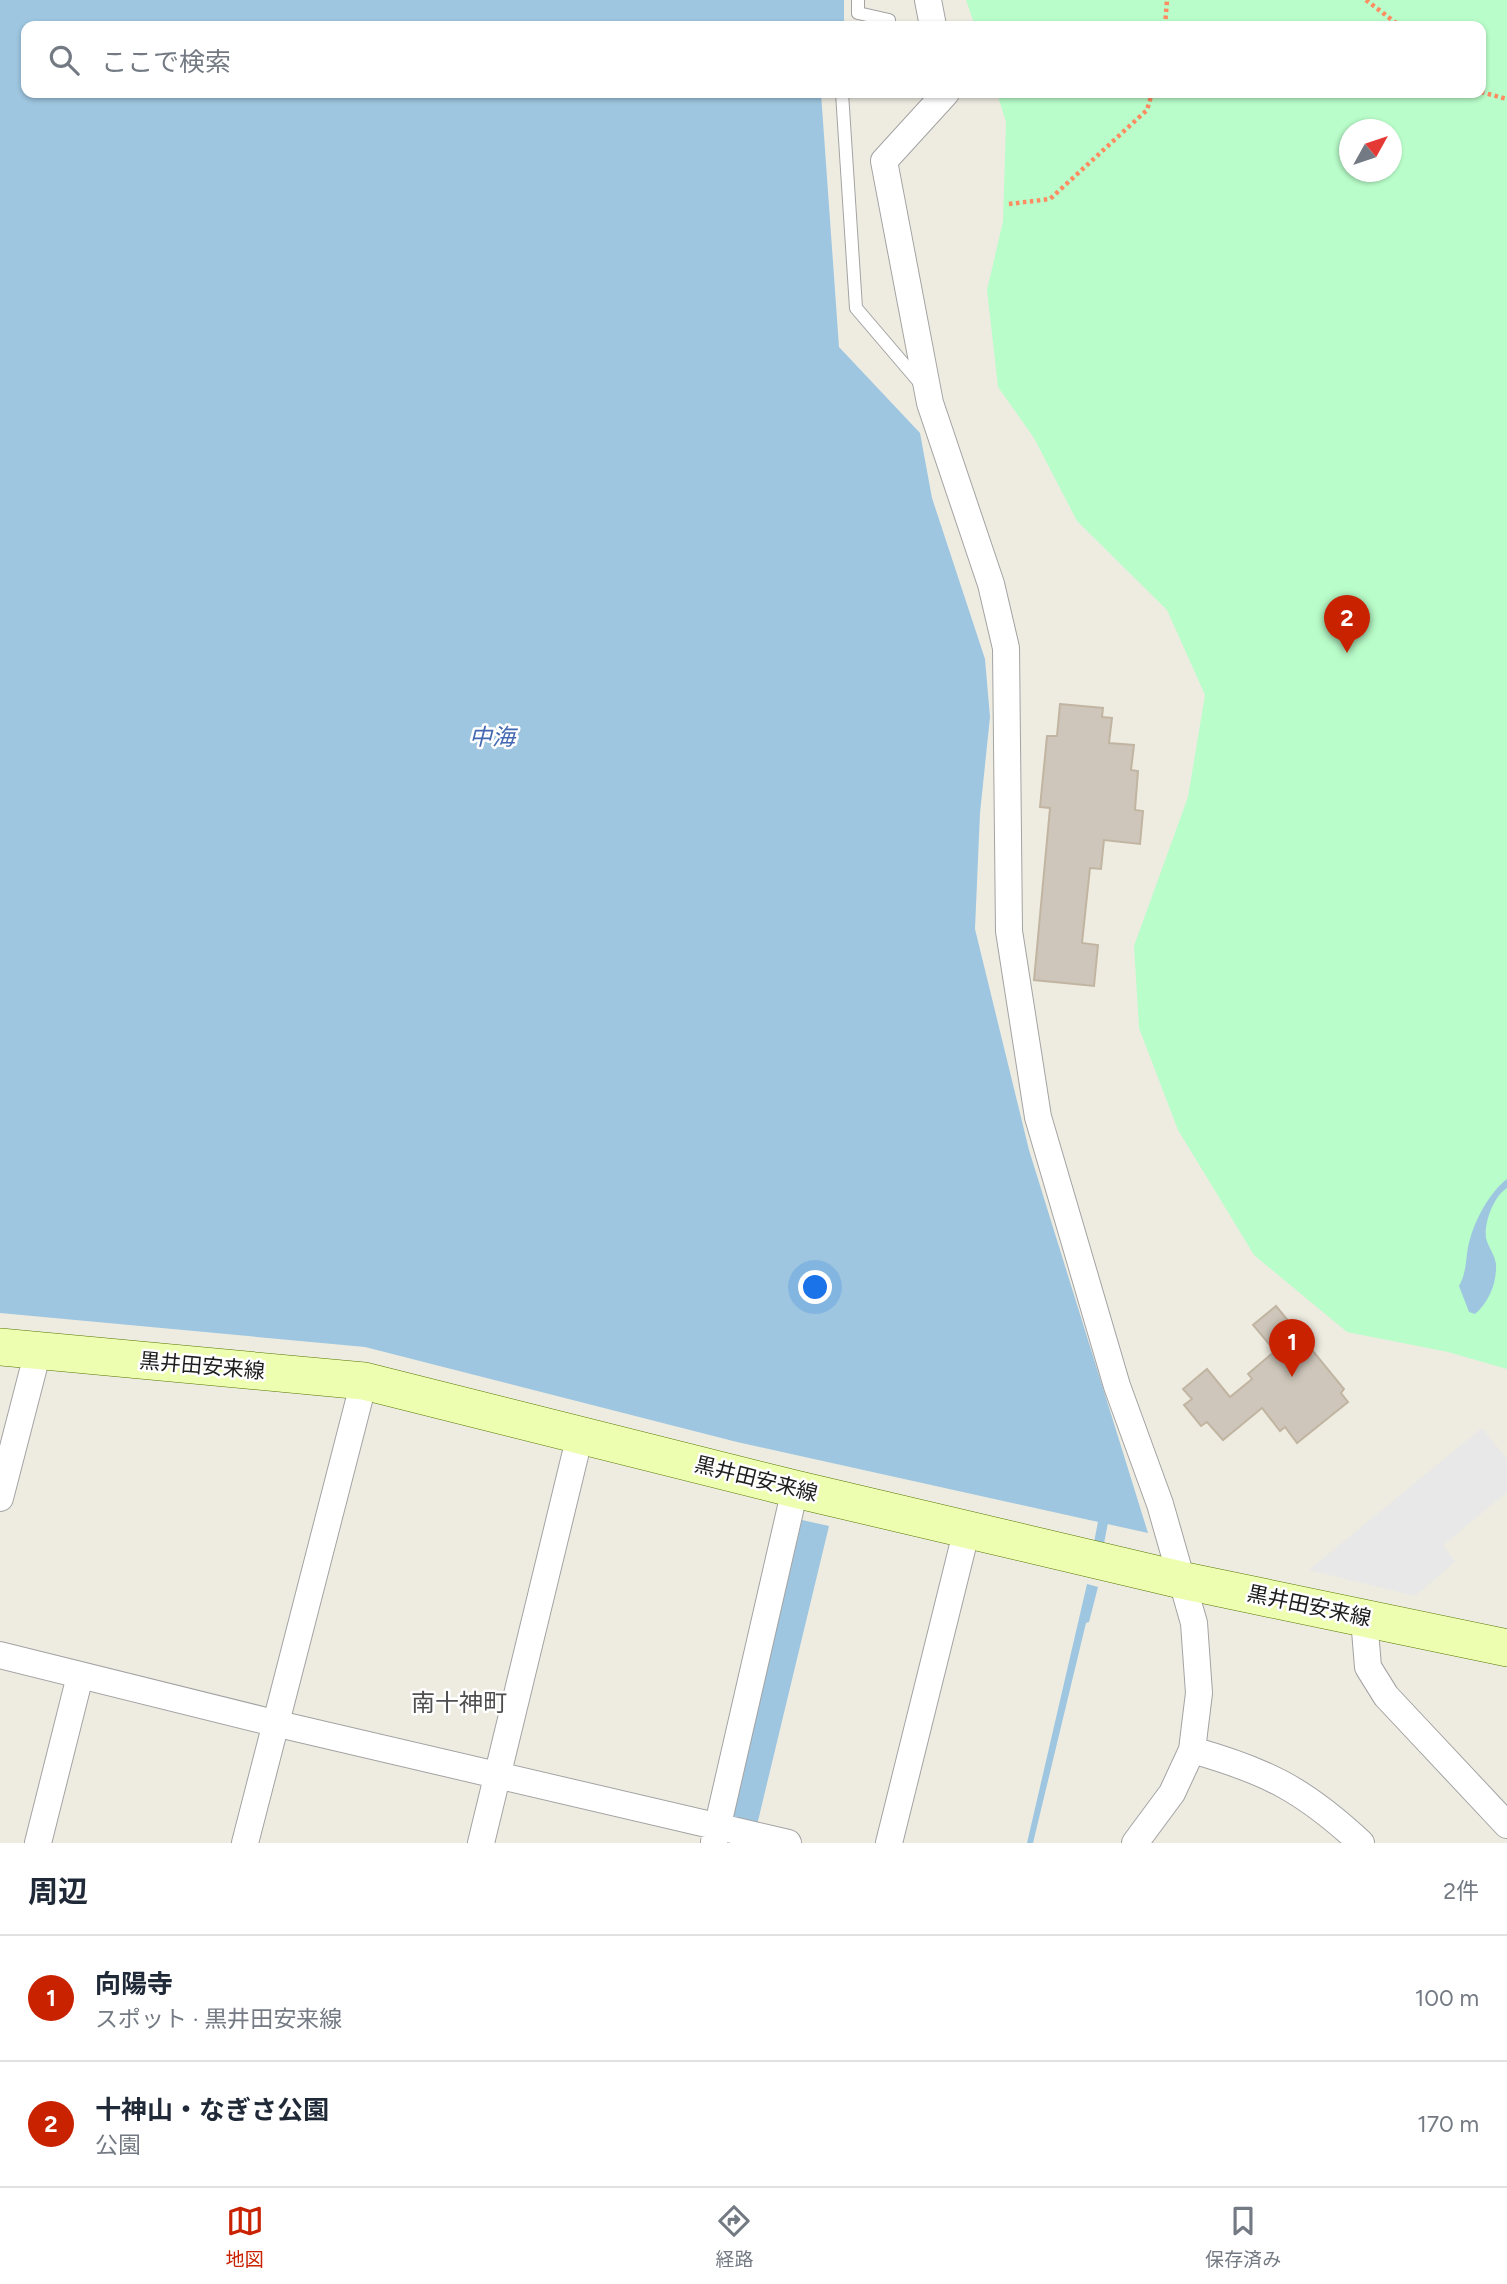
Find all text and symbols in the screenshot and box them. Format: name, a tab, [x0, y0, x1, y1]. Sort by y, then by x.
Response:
search box	[21, 21, 1486, 98]
icon: search	[45, 41, 83, 79]
text: ここで検索	[101, 46, 231, 78]
north arrow	[1339, 119, 1402, 182]
pin: 2	[1324, 595, 1370, 653]
water label: 中海	[469, 723, 519, 751]
your location	[798, 1270, 832, 1304]
pin: 1	[1269, 1319, 1315, 1377]
street label: 黒井田安来線	[138, 1348, 266, 1383]
street label: 黒井田安来線	[692, 1451, 820, 1506]
street label: 黒井田安来線	[1245, 1580, 1373, 1631]
district label: 南十神町	[411, 1688, 507, 1717]
text: 周辺	[28, 1873, 88, 1910]
text: 2件	[1443, 1877, 1479, 1905]
text: 向陽寺	[95, 1968, 173, 2000]
text: 1	[46, 1984, 56, 2012]
text: 100 m	[1415, 1984, 1479, 2012]
text: スポット · 黒井田安来線	[95, 2005, 342, 2033]
text: 十神山・なぎさ公園	[95, 2094, 329, 2126]
text: 2	[44, 2110, 58, 2138]
text: 170 m	[1417, 2110, 1479, 2138]
text: 公園	[95, 2131, 141, 2159]
tab: 地図	[226, 2202, 264, 2271]
tab: 経路	[715, 2202, 753, 2271]
tab: 保存済み	[1205, 2202, 1281, 2271]

